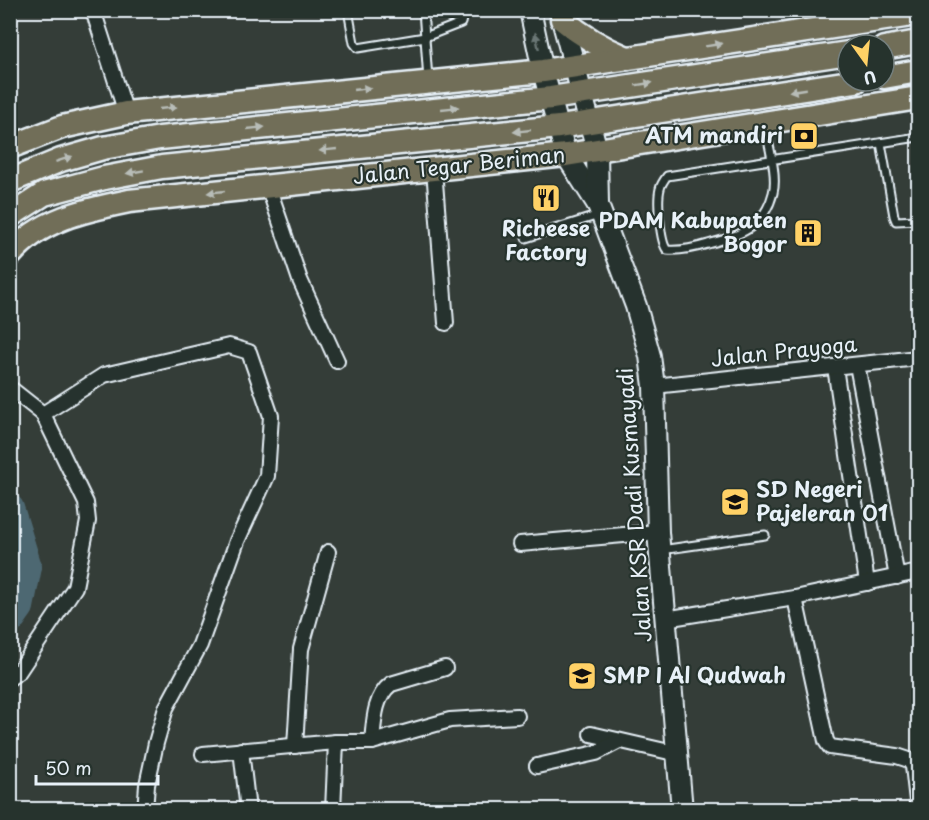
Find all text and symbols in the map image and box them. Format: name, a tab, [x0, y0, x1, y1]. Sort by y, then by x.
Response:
one-way arrow	[532, 31, 541, 50]
north arrow	[836, 33, 896, 93]
one-way arrow	[705, 41, 724, 50]
text: U	[861, 65, 879, 92]
one-way arrow	[634, 79, 653, 88]
one-way arrow	[353, 84, 372, 94]
one-way arrow	[789, 86, 808, 95]
one-way arrow	[159, 103, 178, 113]
one-way arrow	[441, 103, 460, 113]
place label: ATM mandiri	[644, 118, 783, 150]
bank icon: ATM mandiri	[788, 120, 820, 152]
one-way arrow	[247, 123, 266, 133]
one-way arrow	[513, 126, 532, 135]
street label: Jalan Tegar Beriman	[351, 137, 567, 191]
one-way arrow	[319, 145, 338, 155]
one-way arrow	[55, 154, 73, 163]
one-way arrow	[125, 168, 144, 177]
restaurant icon: Richeese Factory	[530, 182, 562, 214]
one-way arrow	[206, 187, 225, 197]
place label: PDAM Kabupaten Bogor	[599, 203, 787, 259]
place label: Richeese Factory	[502, 211, 590, 267]
building icon: PDAM Kabupaten Bogor	[792, 217, 824, 249]
street label: Jalan Prayoga	[709, 326, 859, 374]
street label: Jalan KSR Dadi Kusmayadi	[607, 367, 659, 644]
place label: SD Negeri Pajeleran 01	[756, 472, 888, 528]
school or university icon: SD Negeri Pajeleran 01	[719, 486, 751, 518]
place label: SMP I Al Qudwah	[603, 658, 786, 690]
school or university icon: SMP I Al Qudwah	[566, 660, 598, 692]
scale bar	[36, 748, 158, 786]
text: 50 m	[45, 754, 92, 781]

